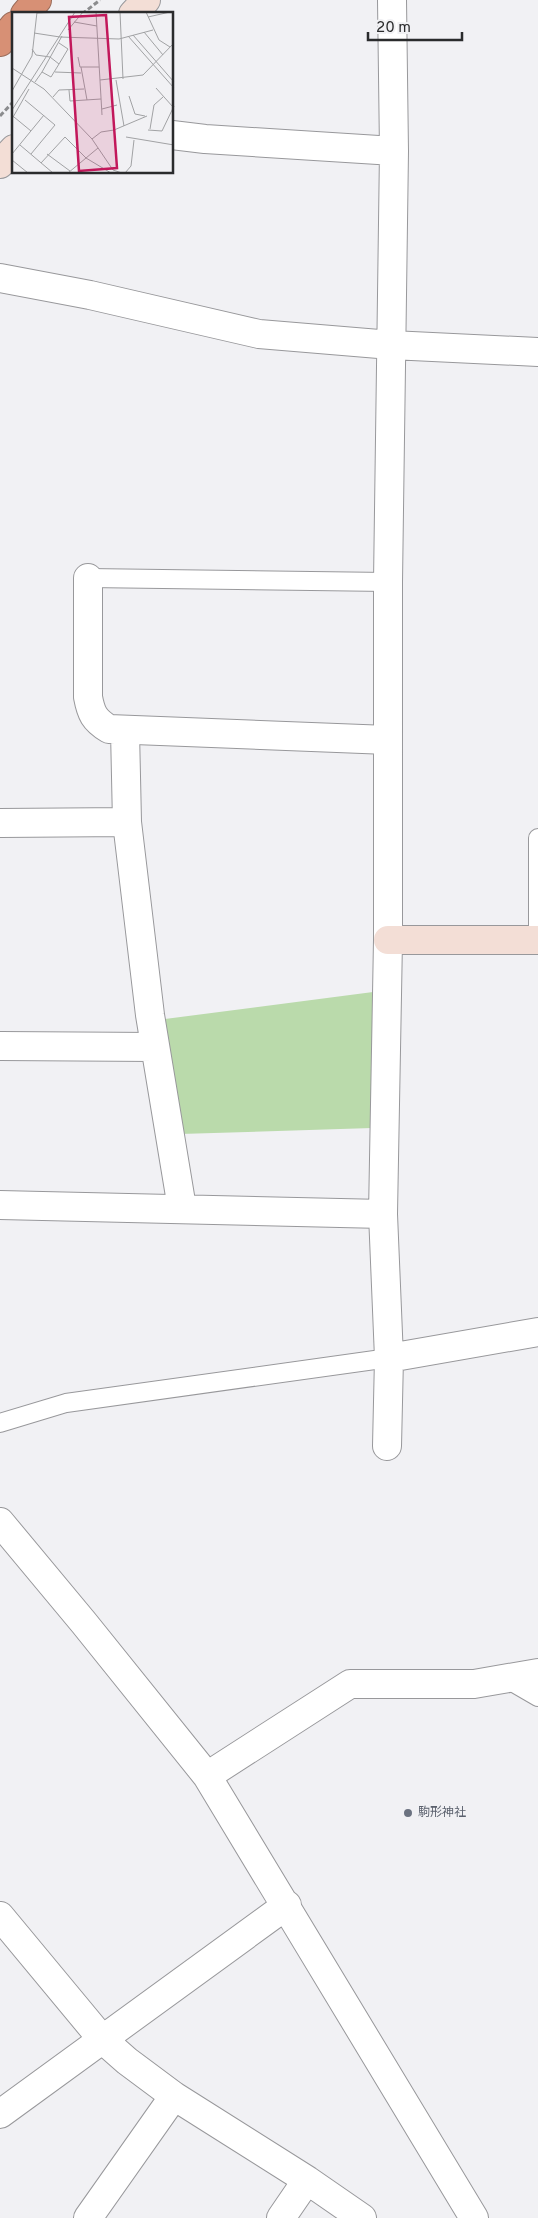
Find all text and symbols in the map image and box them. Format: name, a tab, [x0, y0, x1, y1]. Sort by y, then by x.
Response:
scale bar	[368, 10, 462, 42]
inset map	[12, 12, 174, 174]
text: 20 m	[376, 19, 411, 38]
place label: 駒形神社	[418, 1805, 466, 1821]
marker: 駒形神社	[402, 1807, 414, 1819]

